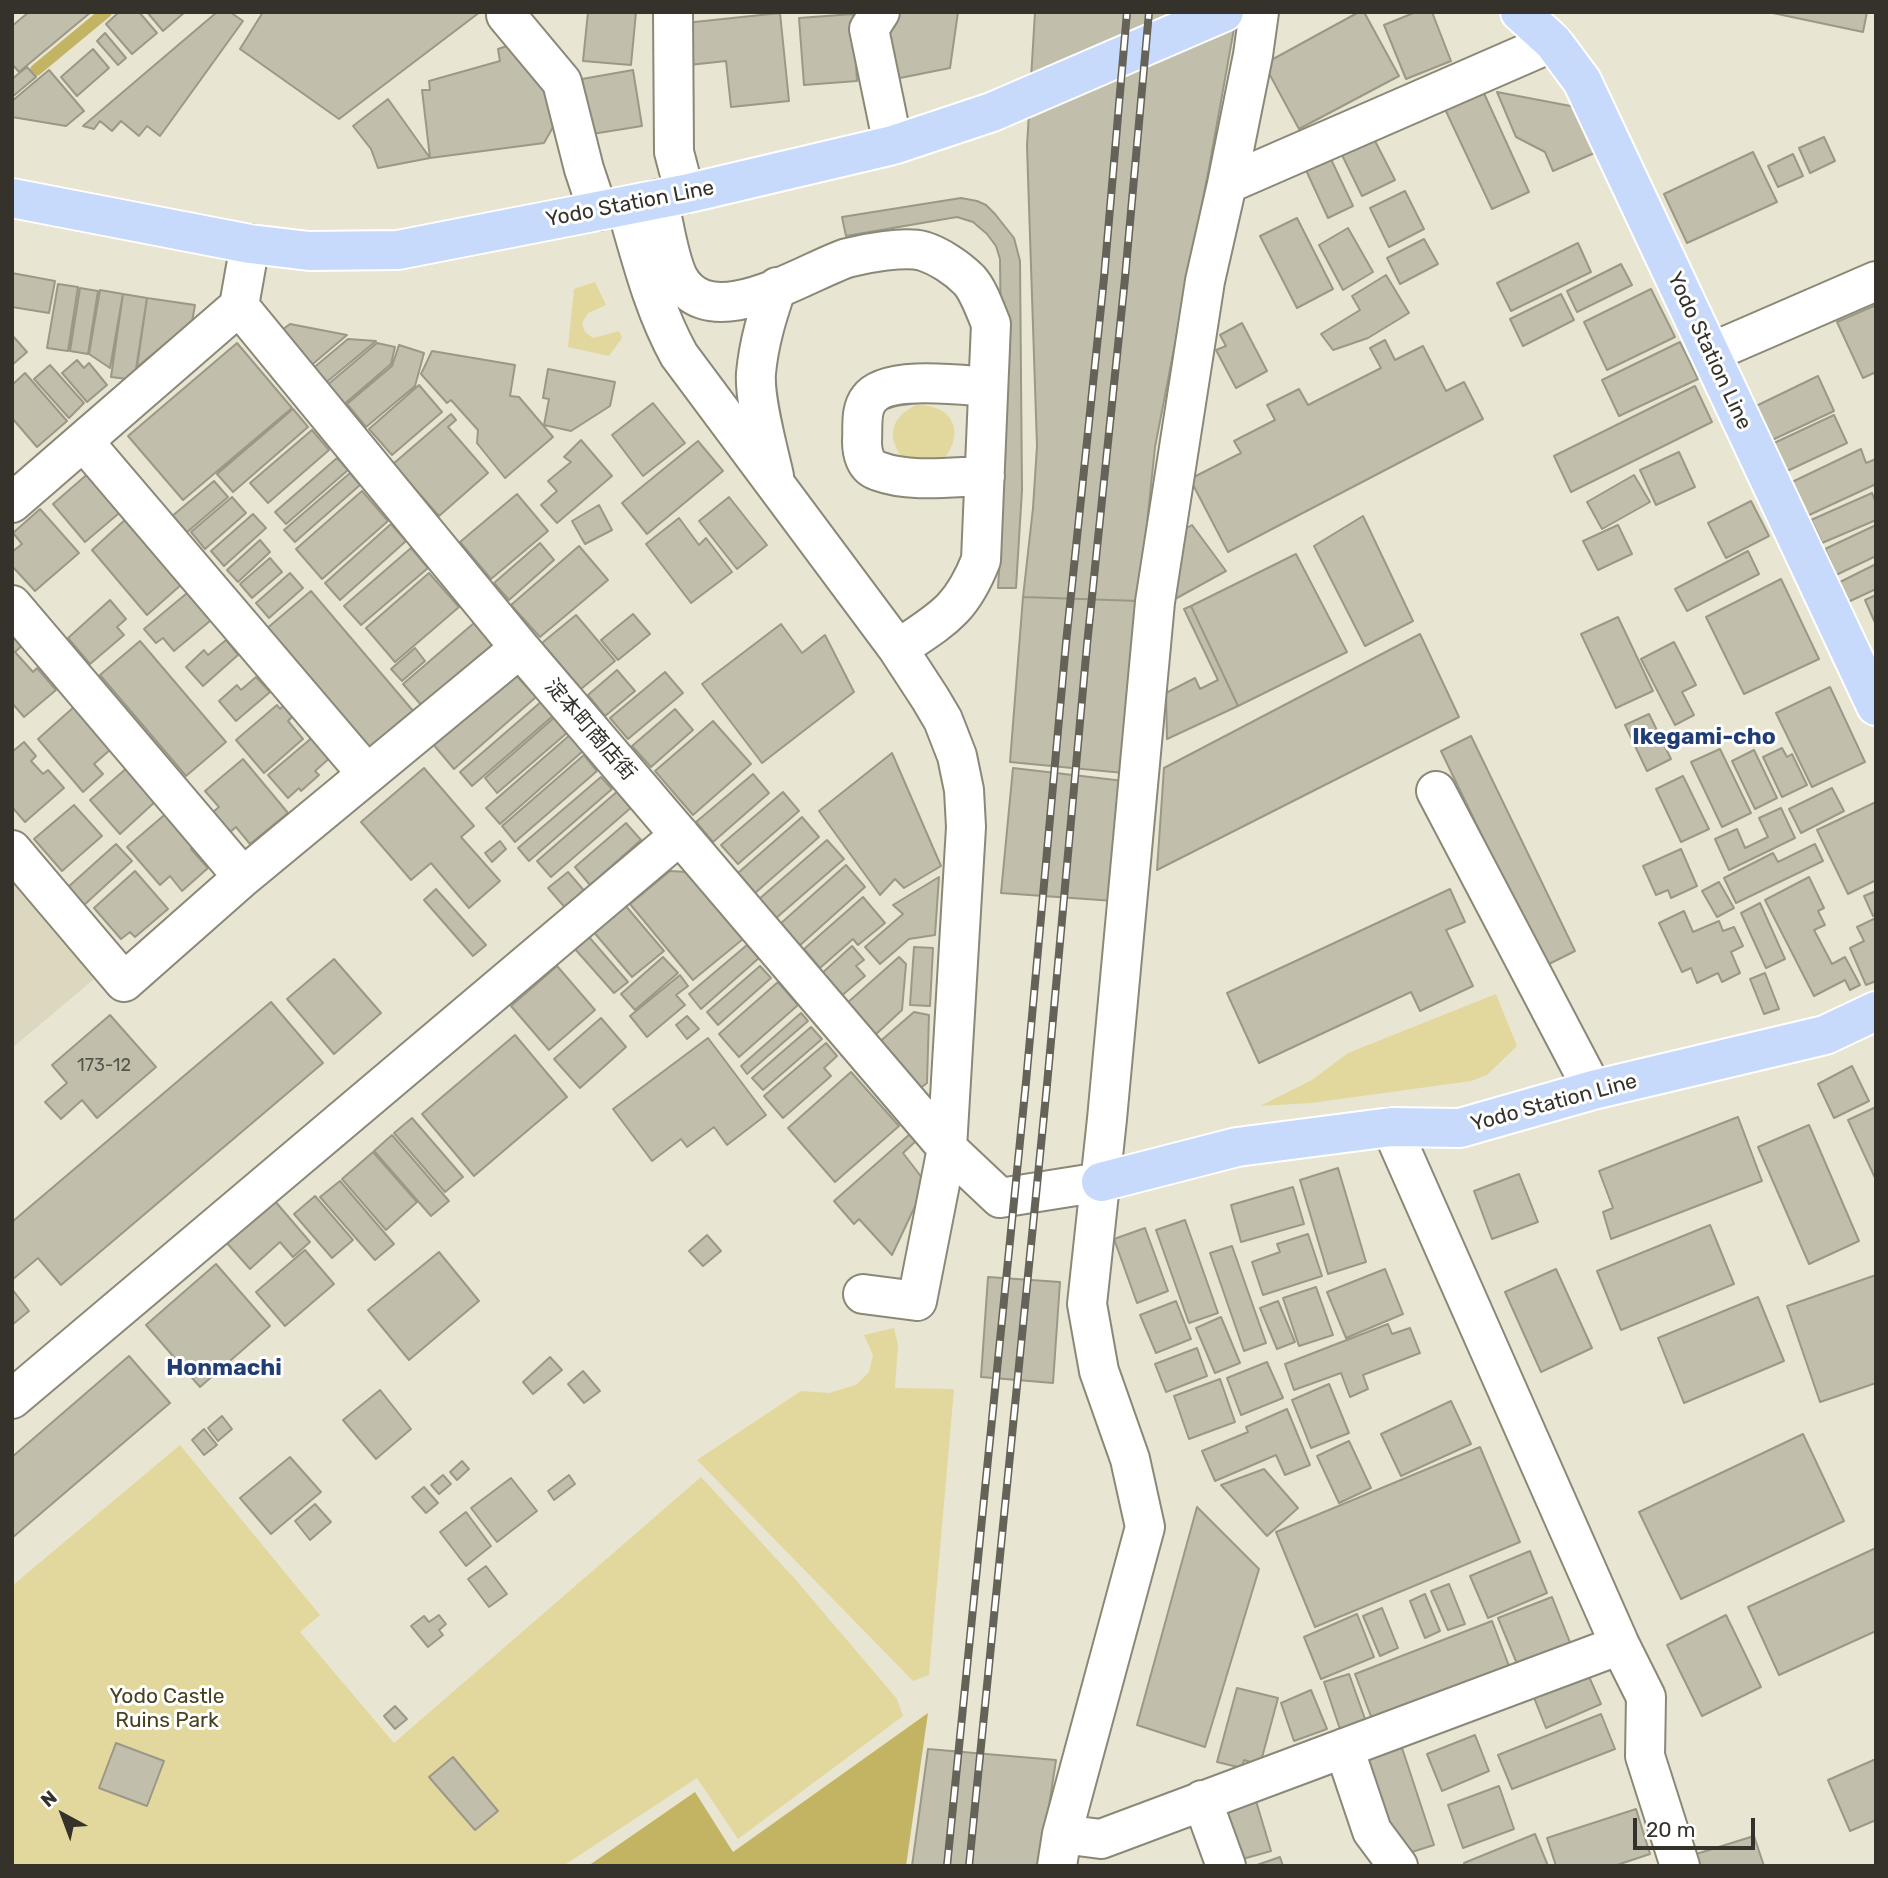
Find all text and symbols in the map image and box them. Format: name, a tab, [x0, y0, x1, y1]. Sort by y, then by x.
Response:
street label: Yodo Station Line	[544, 175, 716, 233]
street label: Yodo Station Line	[1661, 268, 1757, 434]
street label: 淀本町商店街	[539, 674, 641, 786]
district label: Ikegami-cho	[1632, 723, 1776, 751]
house number: 173-12	[77, 1055, 131, 1077]
street label: Yodo Station Line	[1468, 1069, 1640, 1137]
district label: Honmachi	[166, 1354, 282, 1382]
park label: Yodo Castle Ruins Park	[110, 1684, 224, 1734]
north arrow	[28, 1780, 98, 1850]
text: N	[36, 1786, 62, 1812]
scale bar	[1636, 1804, 1758, 1848]
text: 20 m	[1646, 1817, 1695, 1842]

